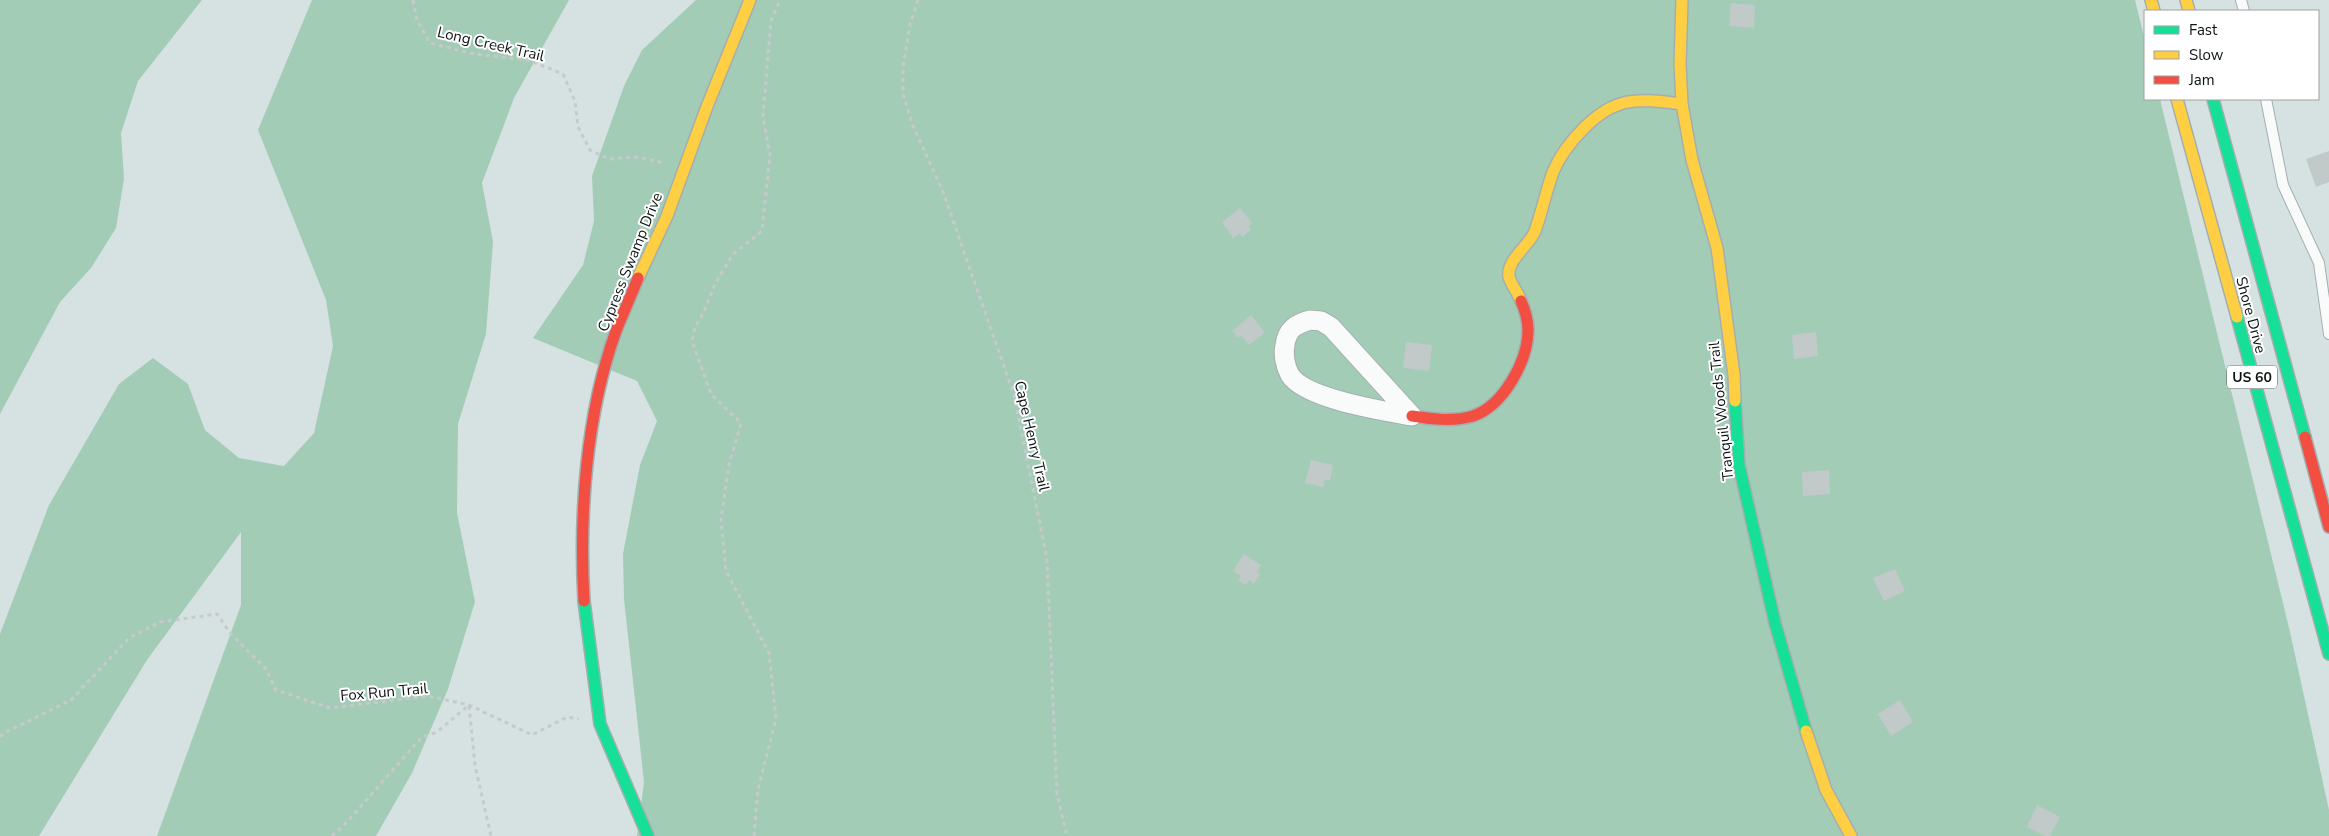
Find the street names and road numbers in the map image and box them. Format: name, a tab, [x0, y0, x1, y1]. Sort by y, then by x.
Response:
street label: Long Creek Trail	[435, 22, 547, 66]
street label: Cypress Swamp Drive	[593, 189, 667, 335]
street label: Shore Drive	[2231, 274, 2271, 356]
street label: Tranquil Woods Trail	[1704, 340, 1738, 482]
road number: US 60	[2227, 366, 2277, 388]
street label: Cape Henry Trail	[1010, 379, 1055, 494]
street label: Fox Run Trail	[339, 678, 429, 706]

